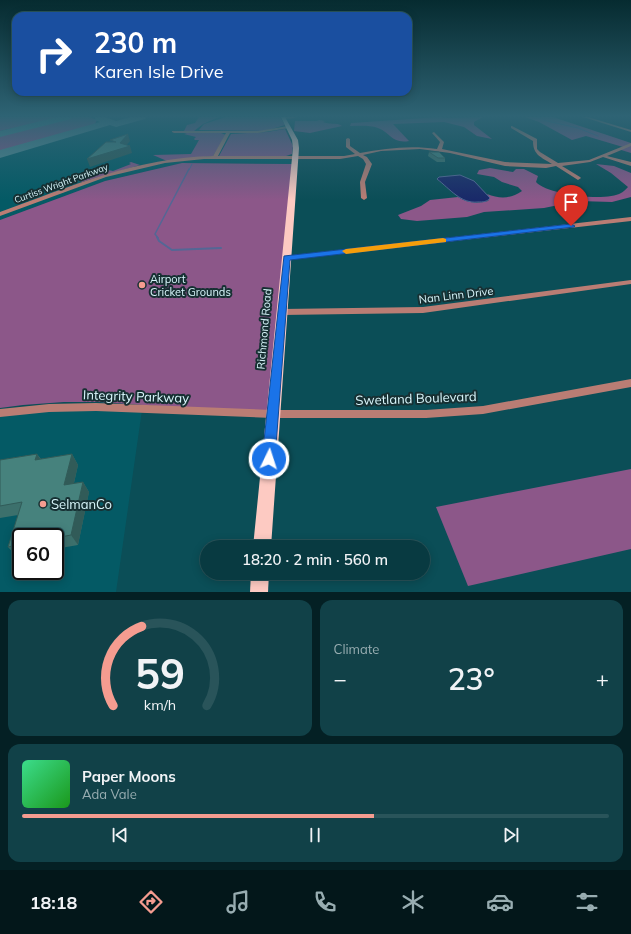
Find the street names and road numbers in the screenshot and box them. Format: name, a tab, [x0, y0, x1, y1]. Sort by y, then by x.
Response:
street label: Curtiss Wright Parkway	[13, 161, 110, 206]
street label: Nan Linn Drive	[418, 283, 494, 307]
street label: Richmond Road	[253, 288, 275, 370]
street label: Integrity Parkway	[83, 386, 189, 406]
street label: Swetland Boulevard	[355, 388, 477, 408]

